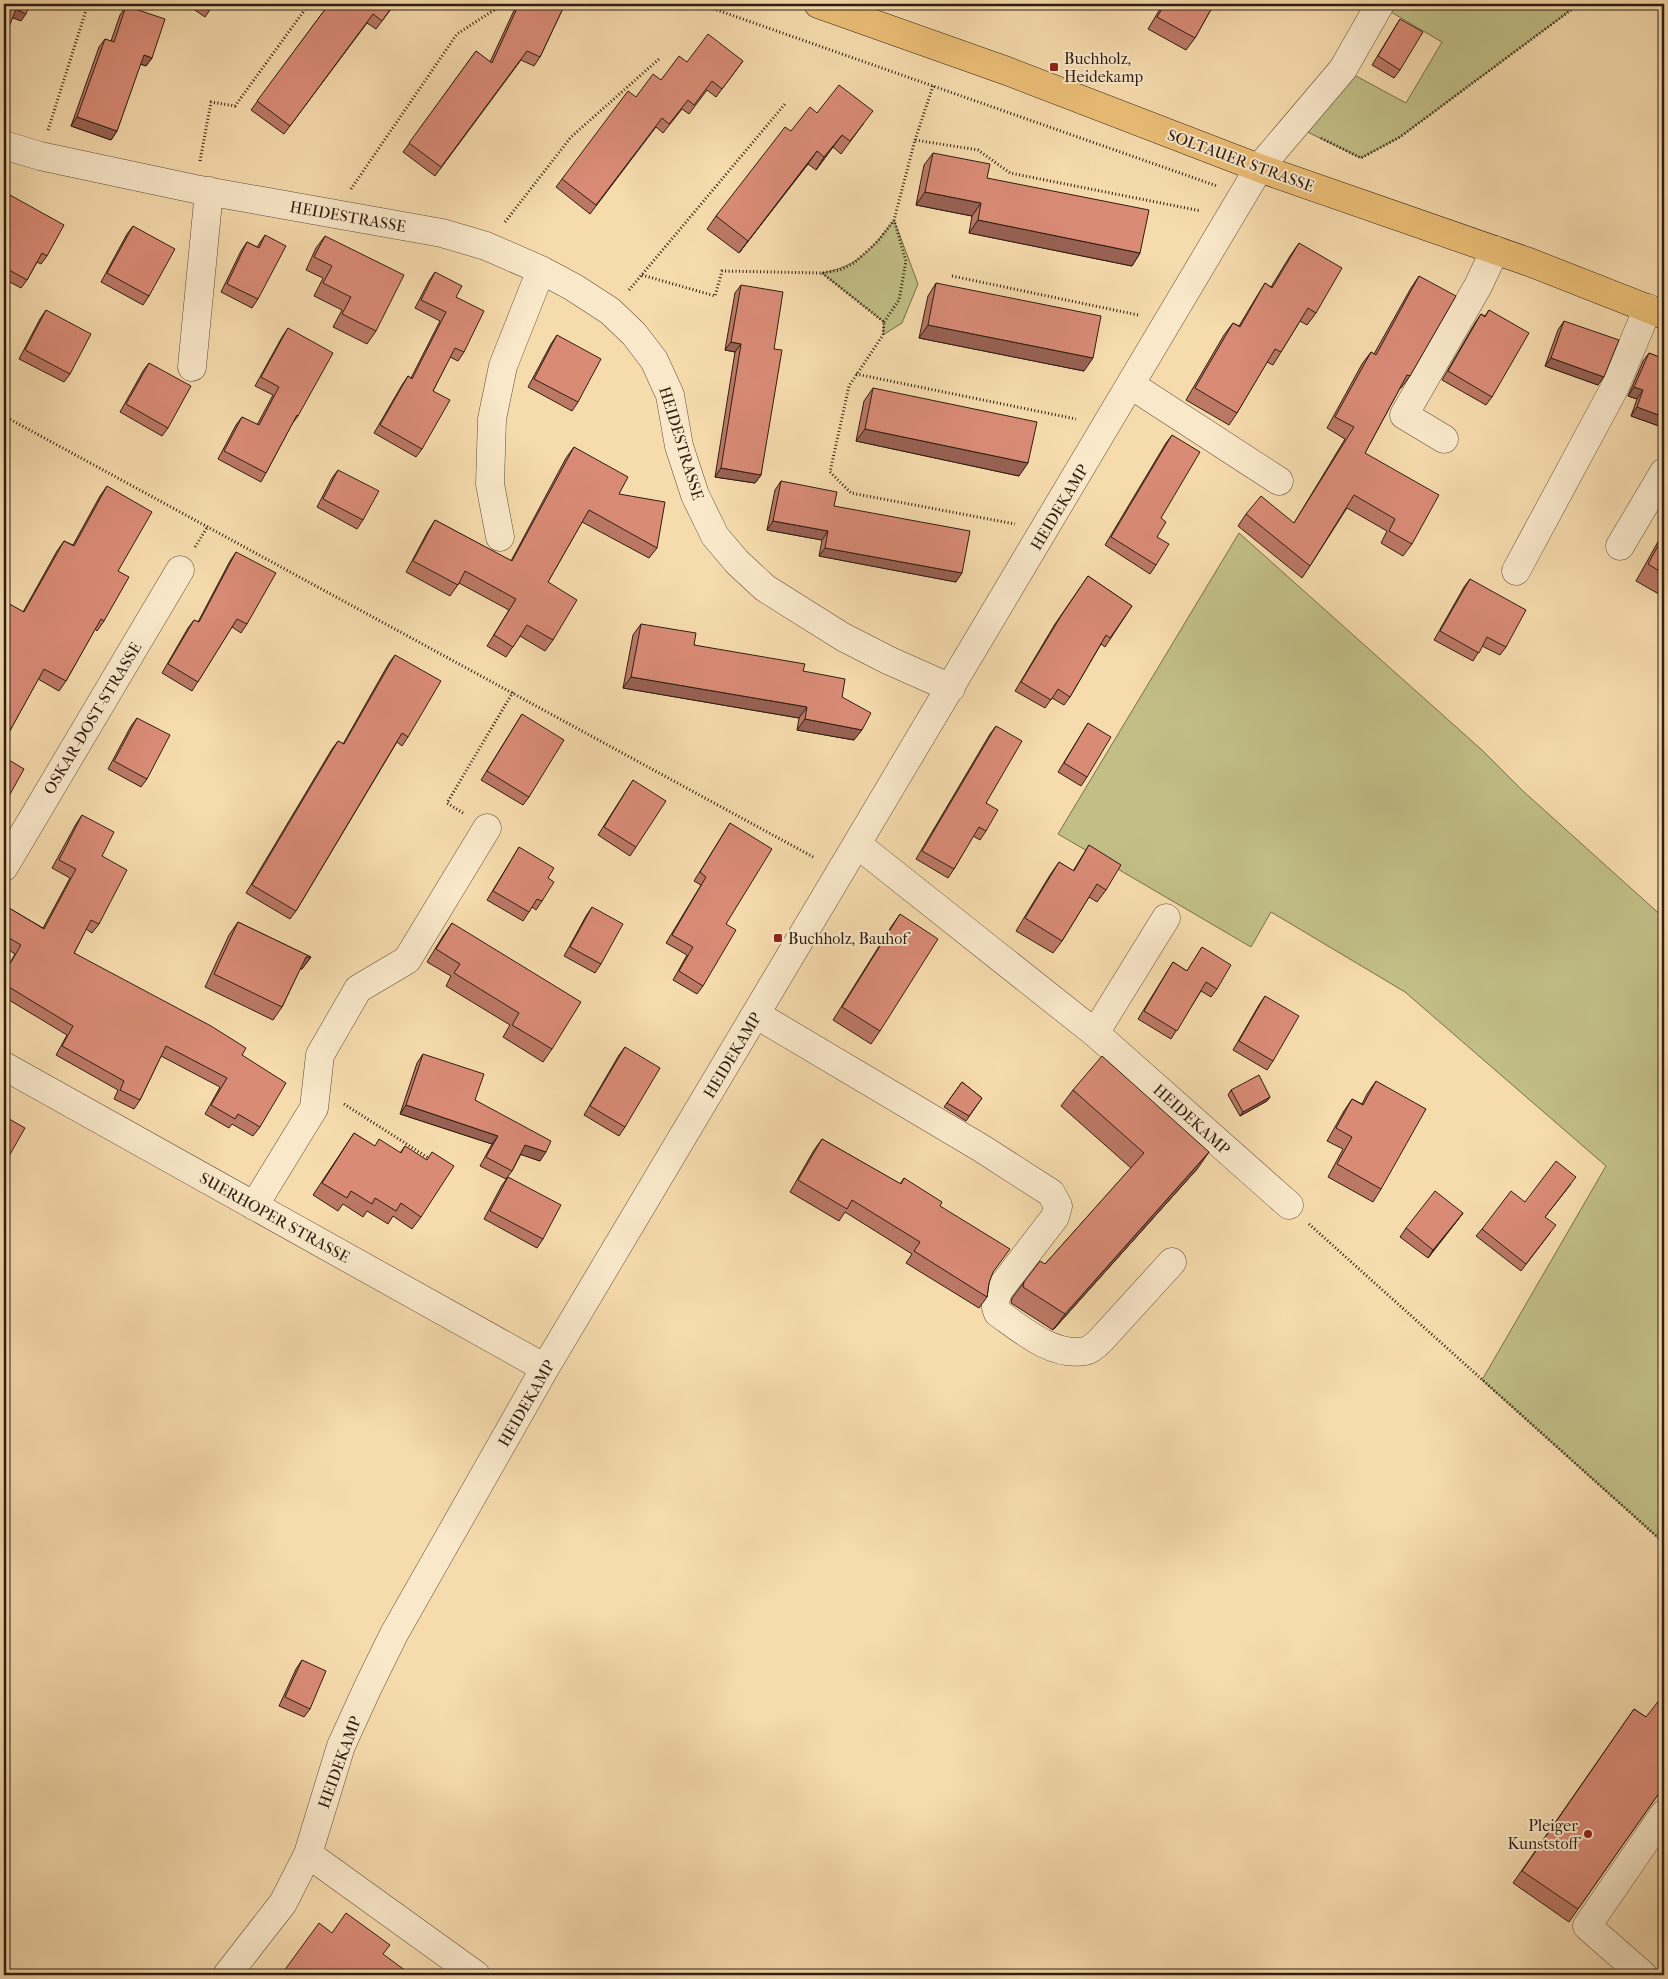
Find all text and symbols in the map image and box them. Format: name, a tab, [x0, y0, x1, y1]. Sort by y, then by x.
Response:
place label: Buchholz, Heidekamp	[1064, 49, 1143, 86]
marker: Buchholz, Heidekamp	[1048, 61, 1060, 73]
street label: SOLTAUER STRASSE	[1165, 125, 1317, 196]
street label: HEIDESTRASSE	[288, 197, 408, 236]
street label: HEIDESTRASSE	[655, 384, 708, 502]
street label: HEIDEKAMP	[1026, 461, 1093, 554]
street label: OSKAR-DOST-STRASSE	[39, 639, 146, 798]
place label: Buchholz, Bauhof	[788, 929, 911, 948]
marker: Buchholz, Bauhof	[772, 932, 784, 944]
street label: HEIDEKAMP	[699, 1009, 766, 1102]
street label: HEIDEKAMP	[1149, 1080, 1234, 1159]
street label: SUERHOPER STRASSE	[196, 1168, 353, 1267]
street label: HEIDEKAMP	[494, 1356, 559, 1450]
street label: HEIDEKAMP	[314, 1713, 365, 1811]
place label: Pleiger Kunststoff	[1508, 1816, 1582, 1853]
marker: Pleiger Kunststoff	[1582, 1828, 1594, 1840]

